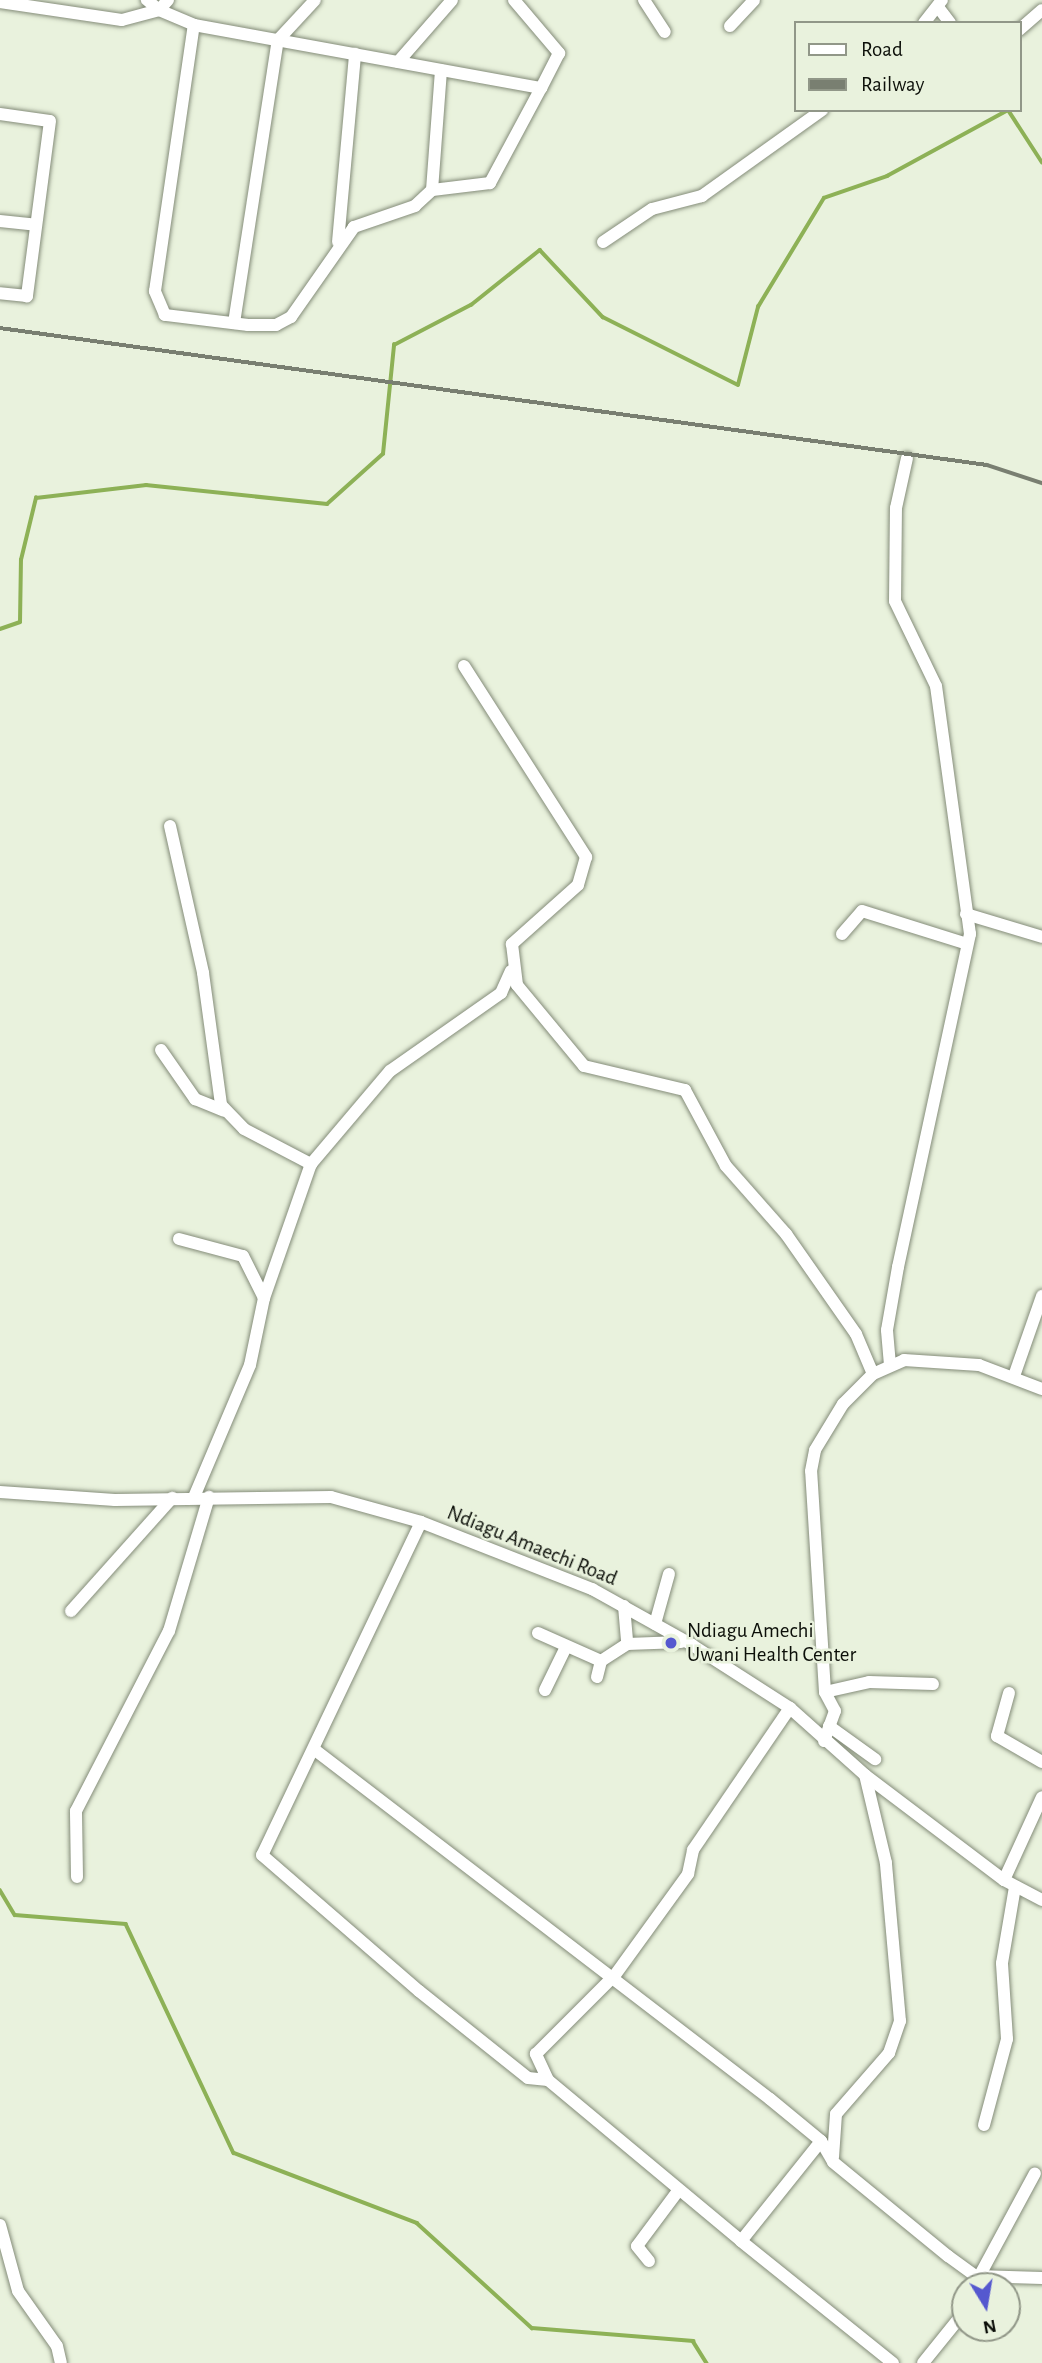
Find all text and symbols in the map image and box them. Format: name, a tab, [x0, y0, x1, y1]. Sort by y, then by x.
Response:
legend	[794, 21, 1021, 112]
text: Road	[861, 39, 903, 60]
text: Railway	[861, 74, 924, 95]
street label: Ndiagu Amaechi Road	[443, 1500, 621, 1592]
place label: Ndiagu Amechi Uwani Health Center	[687, 1618, 856, 1668]
marker: Ndiagu Amechi Uwani Health Center	[661, 1633, 681, 1653]
north arrow	[951, 2272, 1021, 2342]
text: N	[981, 2316, 998, 2337]

